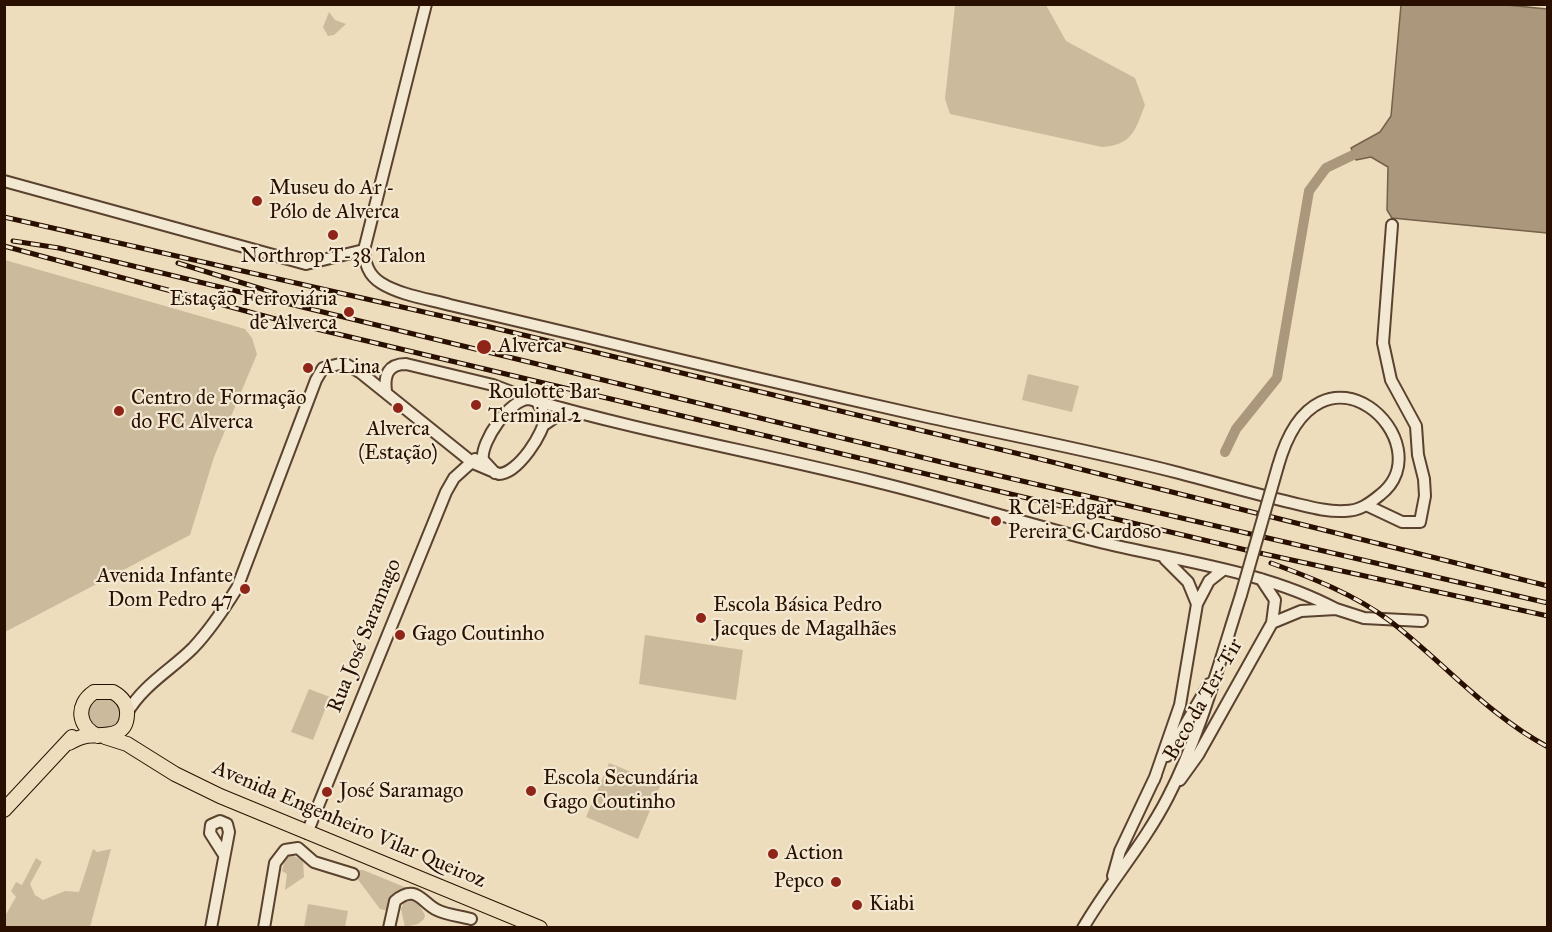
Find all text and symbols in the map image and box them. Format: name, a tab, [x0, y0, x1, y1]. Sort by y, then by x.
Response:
place label: Museu do Ar - Pólo de Alverca	[269, 176, 399, 226]
marker: Museu do Ar - Pólo de Alverca	[250, 194, 264, 208]
marker: Northrop T-38 Talon	[326, 228, 340, 242]
place label: Northrop T-38 Talon	[240, 244, 426, 270]
place label: Estação Ferroviária de Alverca	[169, 287, 337, 337]
marker: Estação Ferroviária de Alverca	[342, 305, 356, 319]
place label: Alverca	[498, 334, 562, 360]
marker: Alverca	[475, 338, 493, 356]
place label: A Lina	[320, 355, 380, 381]
marker: A Lina	[301, 361, 315, 375]
place label: Roulotte Bar Terminal 2	[488, 380, 600, 430]
place label: Centro de Formação do FC Alverca	[131, 386, 306, 436]
marker: Roulotte Bar Terminal 2	[469, 398, 483, 412]
marker: Alverca (Estação)	[391, 401, 405, 415]
marker: Centro de Formação do FC Alverca	[112, 404, 126, 418]
place label: Alverca (Estação)	[358, 417, 438, 467]
place label: R Cel Edgar Pereira C Cardoso	[1008, 496, 1161, 546]
marker: R Cel Edgar Pereira C Cardoso	[989, 514, 1003, 528]
street label: Rua José Saramago	[323, 555, 407, 717]
place label: Avenida Infante Dom Pedro 47	[96, 564, 233, 614]
marker: Avenida Infante Dom Pedro 47	[238, 582, 252, 596]
place label: Escola Básica Pedro Jacques de Magalhães	[713, 593, 896, 643]
marker: Escola Básica Pedro Jacques de Magalhães	[694, 611, 708, 625]
place label: Gago Coutinho	[412, 622, 544, 648]
marker: Gago Coutinho	[393, 628, 407, 642]
street label: Beco da Ter-Tir	[1159, 635, 1249, 765]
street label: Avenida Engenheiro Vilar Queiroz	[209, 756, 489, 894]
place label: Escola Secundária Gago Coutinho	[543, 766, 698, 816]
place label: José Saramago	[339, 779, 463, 805]
marker: Escola Secundária Gago Coutinho	[524, 784, 538, 798]
marker: José Saramago	[320, 785, 334, 799]
place label: Action	[785, 841, 843, 867]
marker: Action	[766, 847, 780, 861]
place label: Pepco	[774, 869, 824, 895]
marker: Pepco	[829, 875, 843, 889]
place label: Kiabi	[869, 892, 914, 918]
marker: Kiabi	[850, 898, 864, 912]

